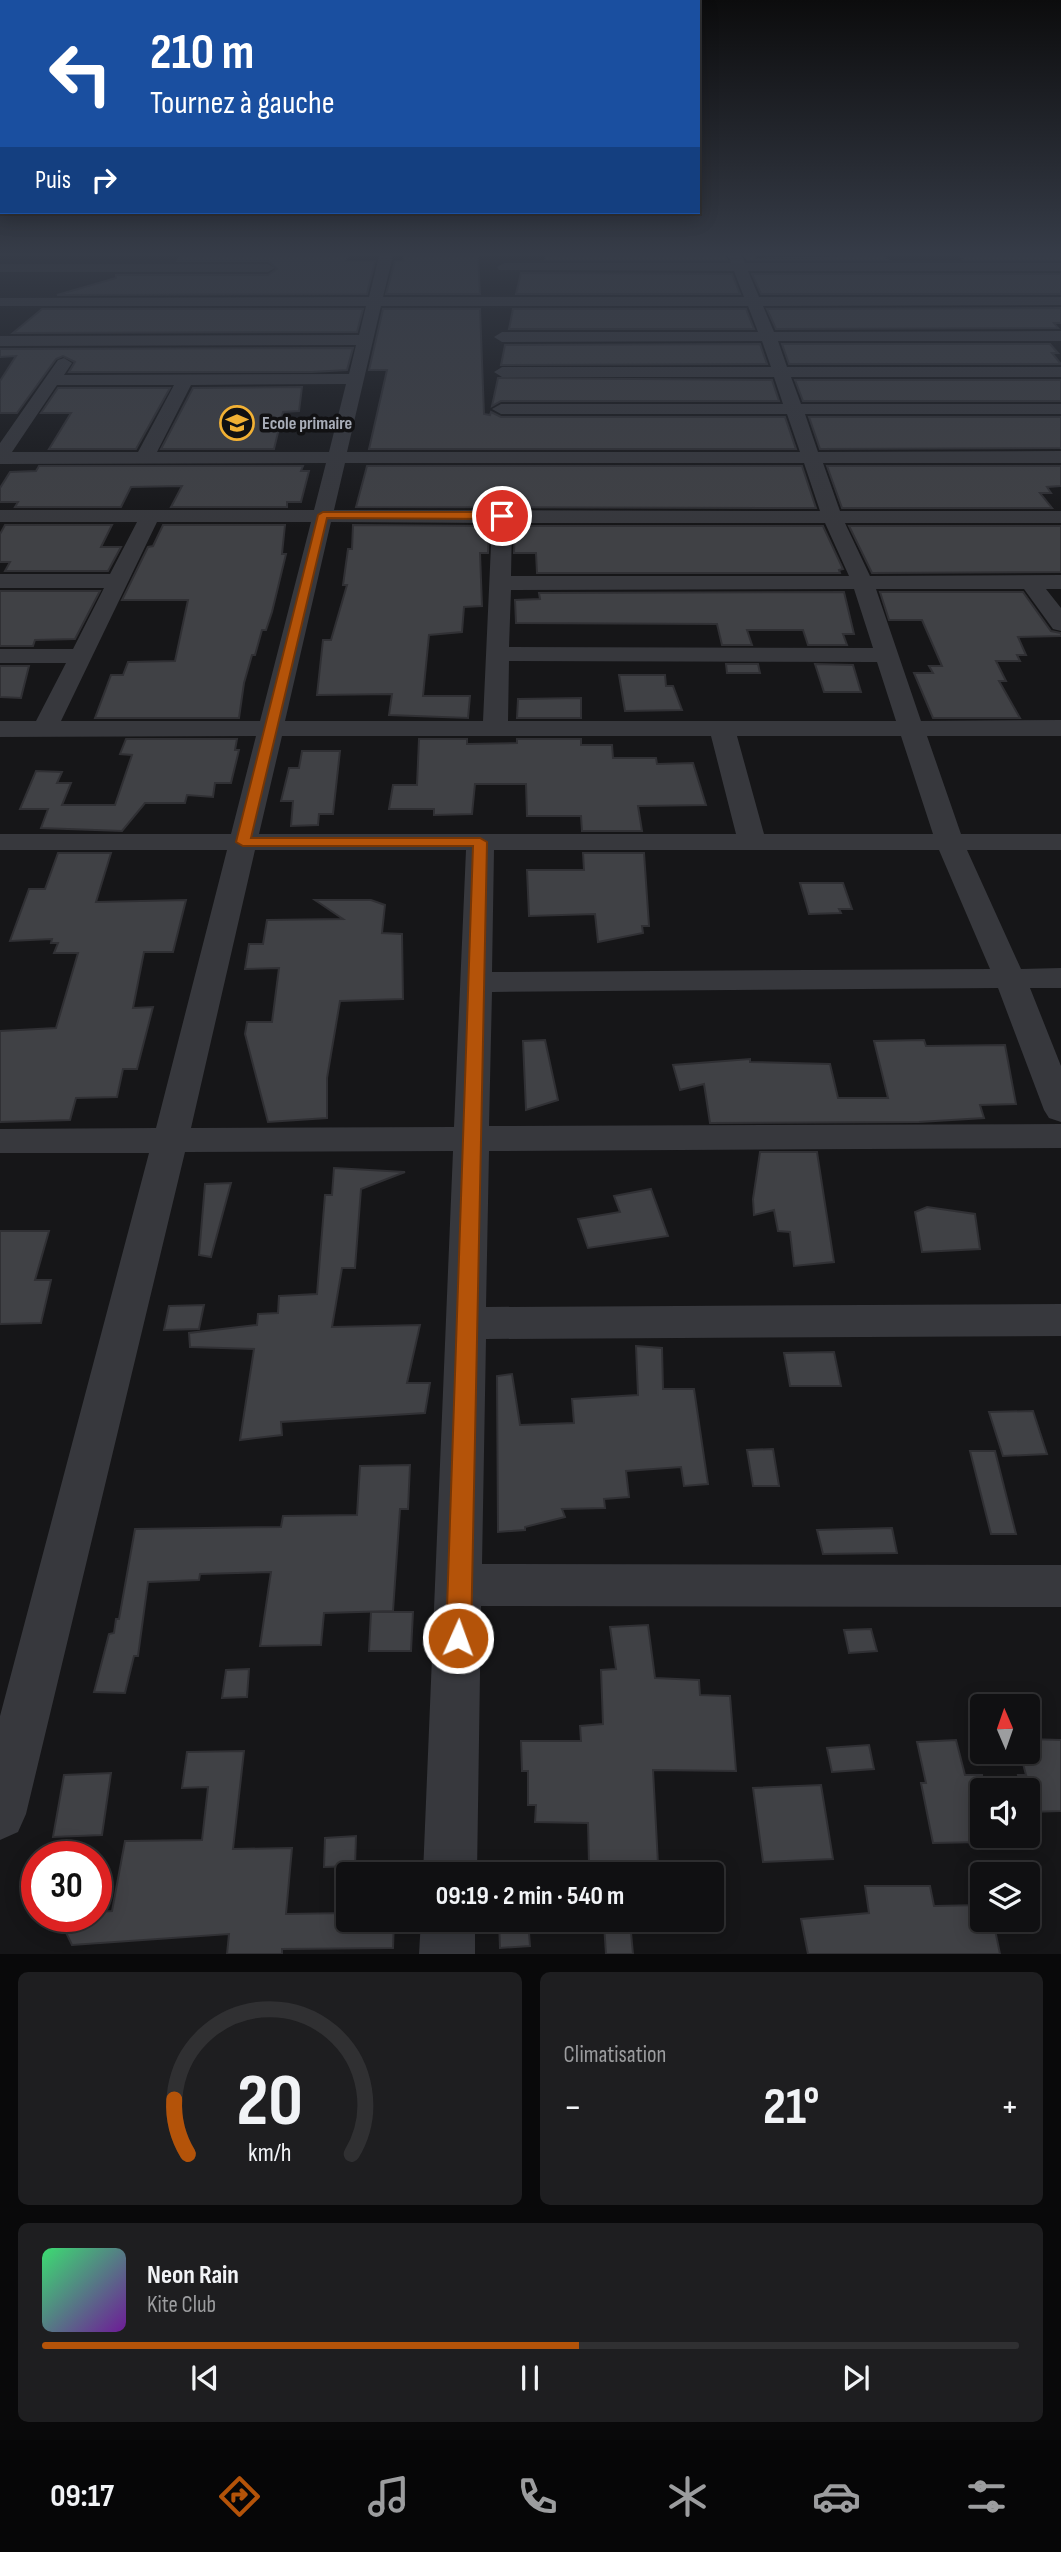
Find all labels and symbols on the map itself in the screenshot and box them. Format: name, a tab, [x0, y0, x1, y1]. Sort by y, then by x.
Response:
school or university icon: Ecole primaire	[218, 404, 256, 442]
place label: Ecole primaire	[262, 413, 352, 434]
pin	[472, 486, 532, 546]
position arrow	[421, 1601, 495, 1675]
north arrow	[970, 1694, 1040, 1764]
speed limit sign: 30	[21, 1841, 112, 1932]

